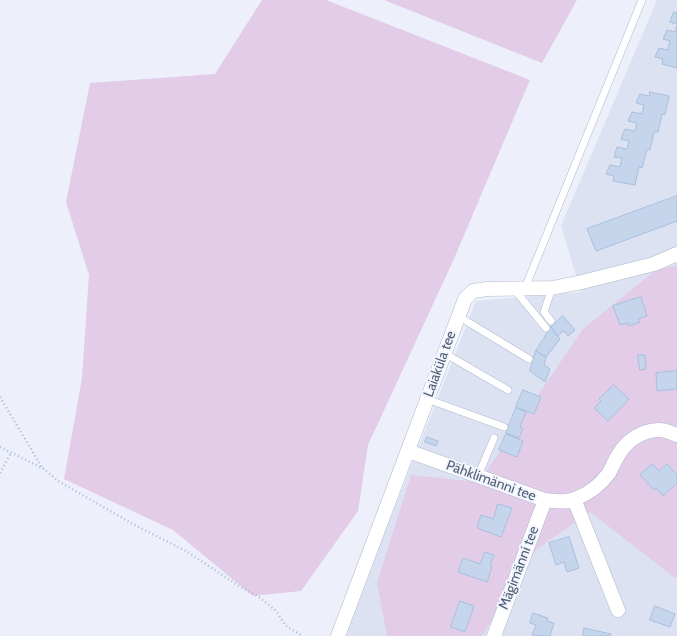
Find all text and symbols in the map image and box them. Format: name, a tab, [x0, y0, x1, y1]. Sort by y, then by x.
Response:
street label: Laiaküla tee	[420, 329, 460, 399]
street label: Pähklimänni tee	[444, 457, 538, 505]
street label: Mägimänni tee	[495, 524, 543, 612]

